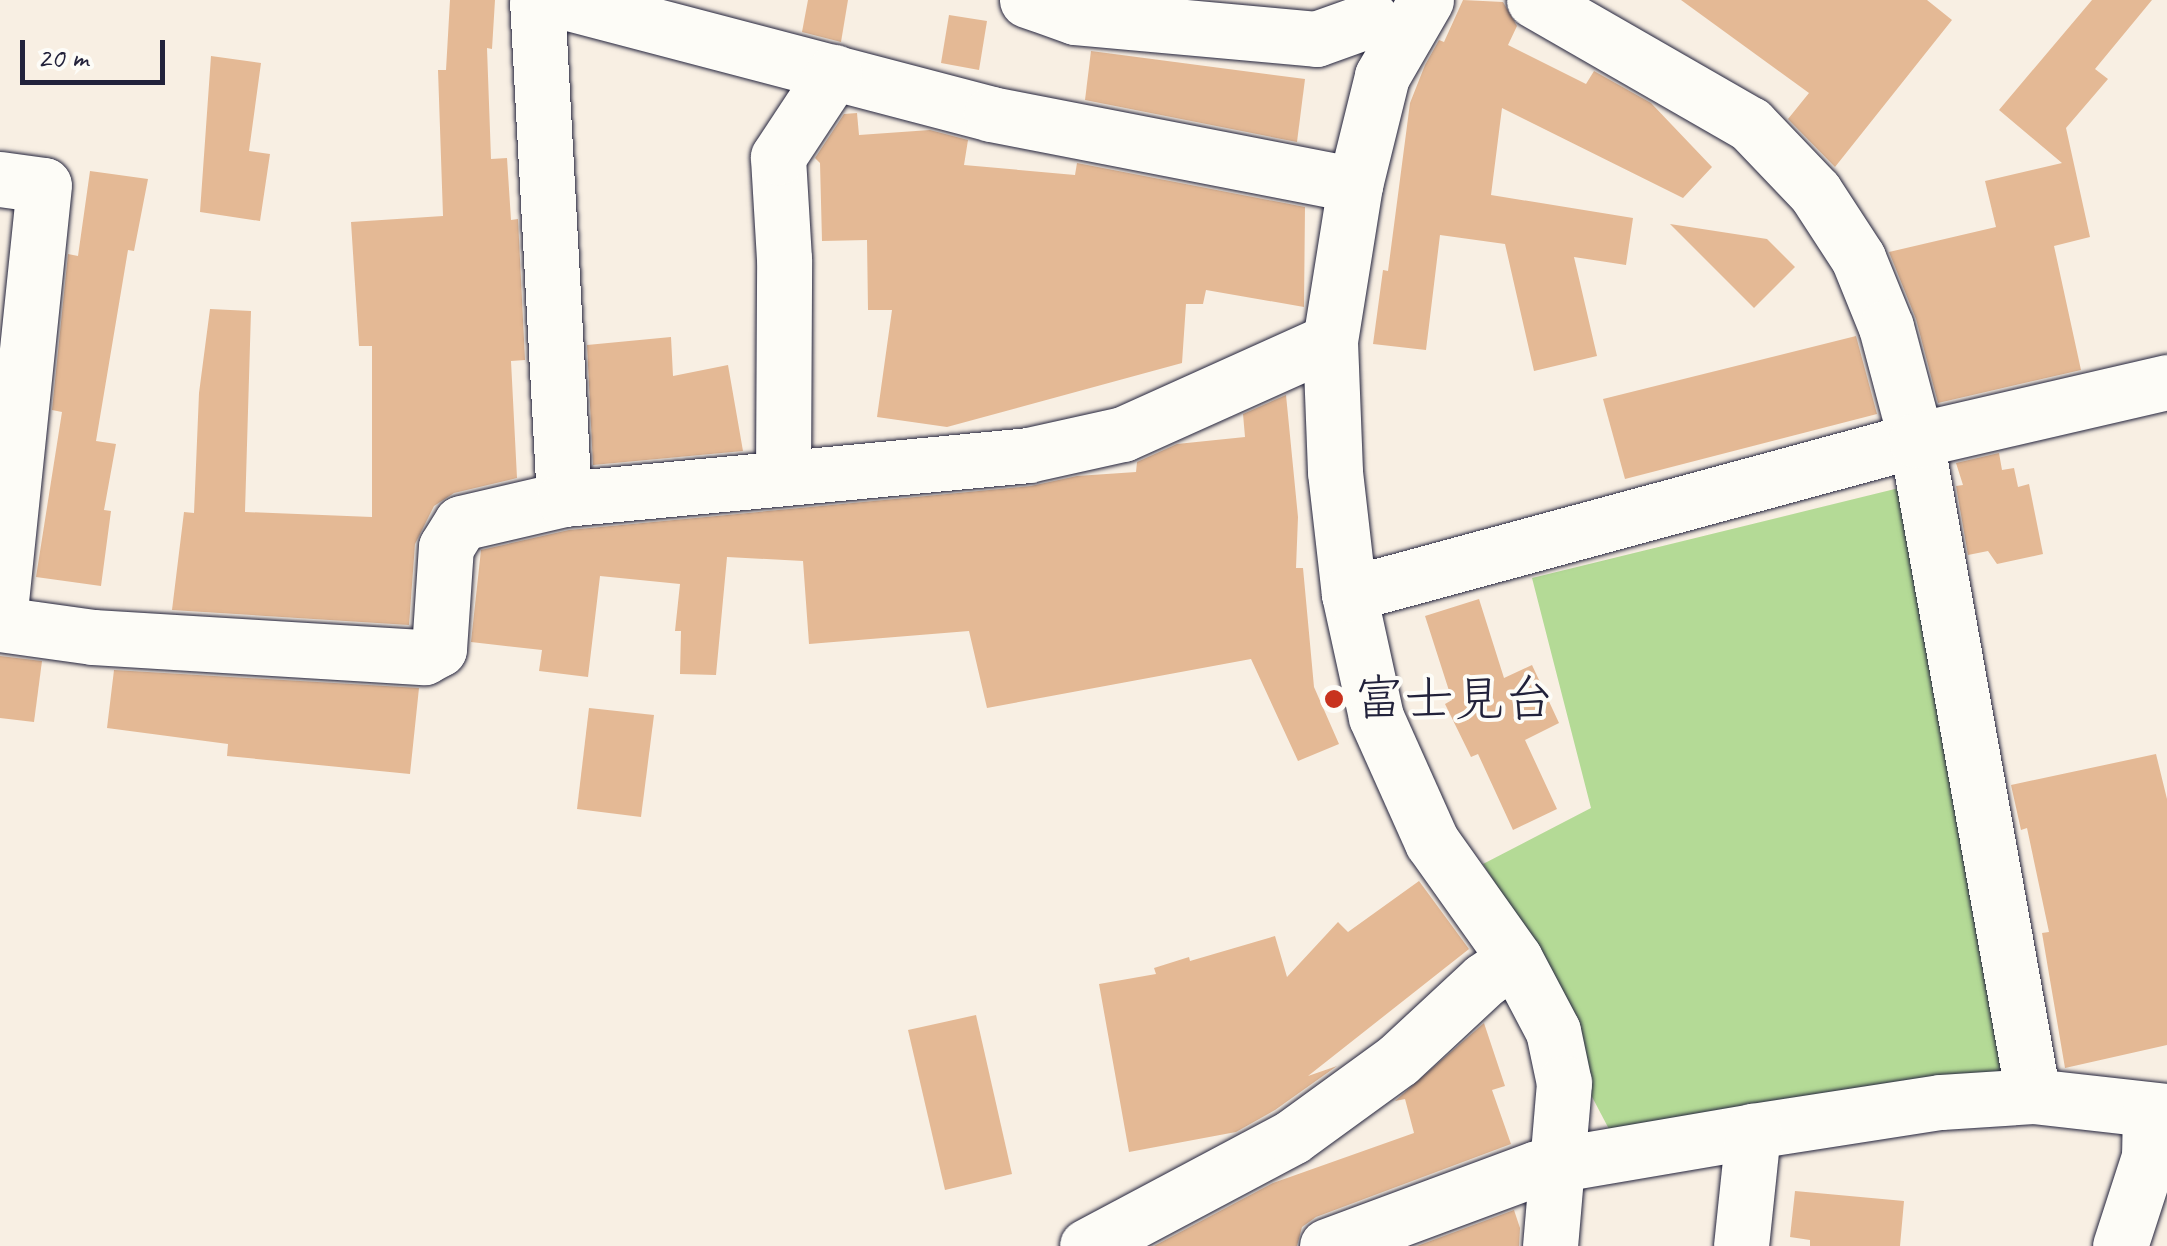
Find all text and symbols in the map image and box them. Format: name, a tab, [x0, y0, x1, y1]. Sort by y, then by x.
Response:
scale bar	[25, 20, 170, 82]
text: 20 m	[37, 38, 88, 76]
place label: 富士見台	[1354, 669, 1554, 729]
marker: 富士見台	[1323, 688, 1345, 710]

